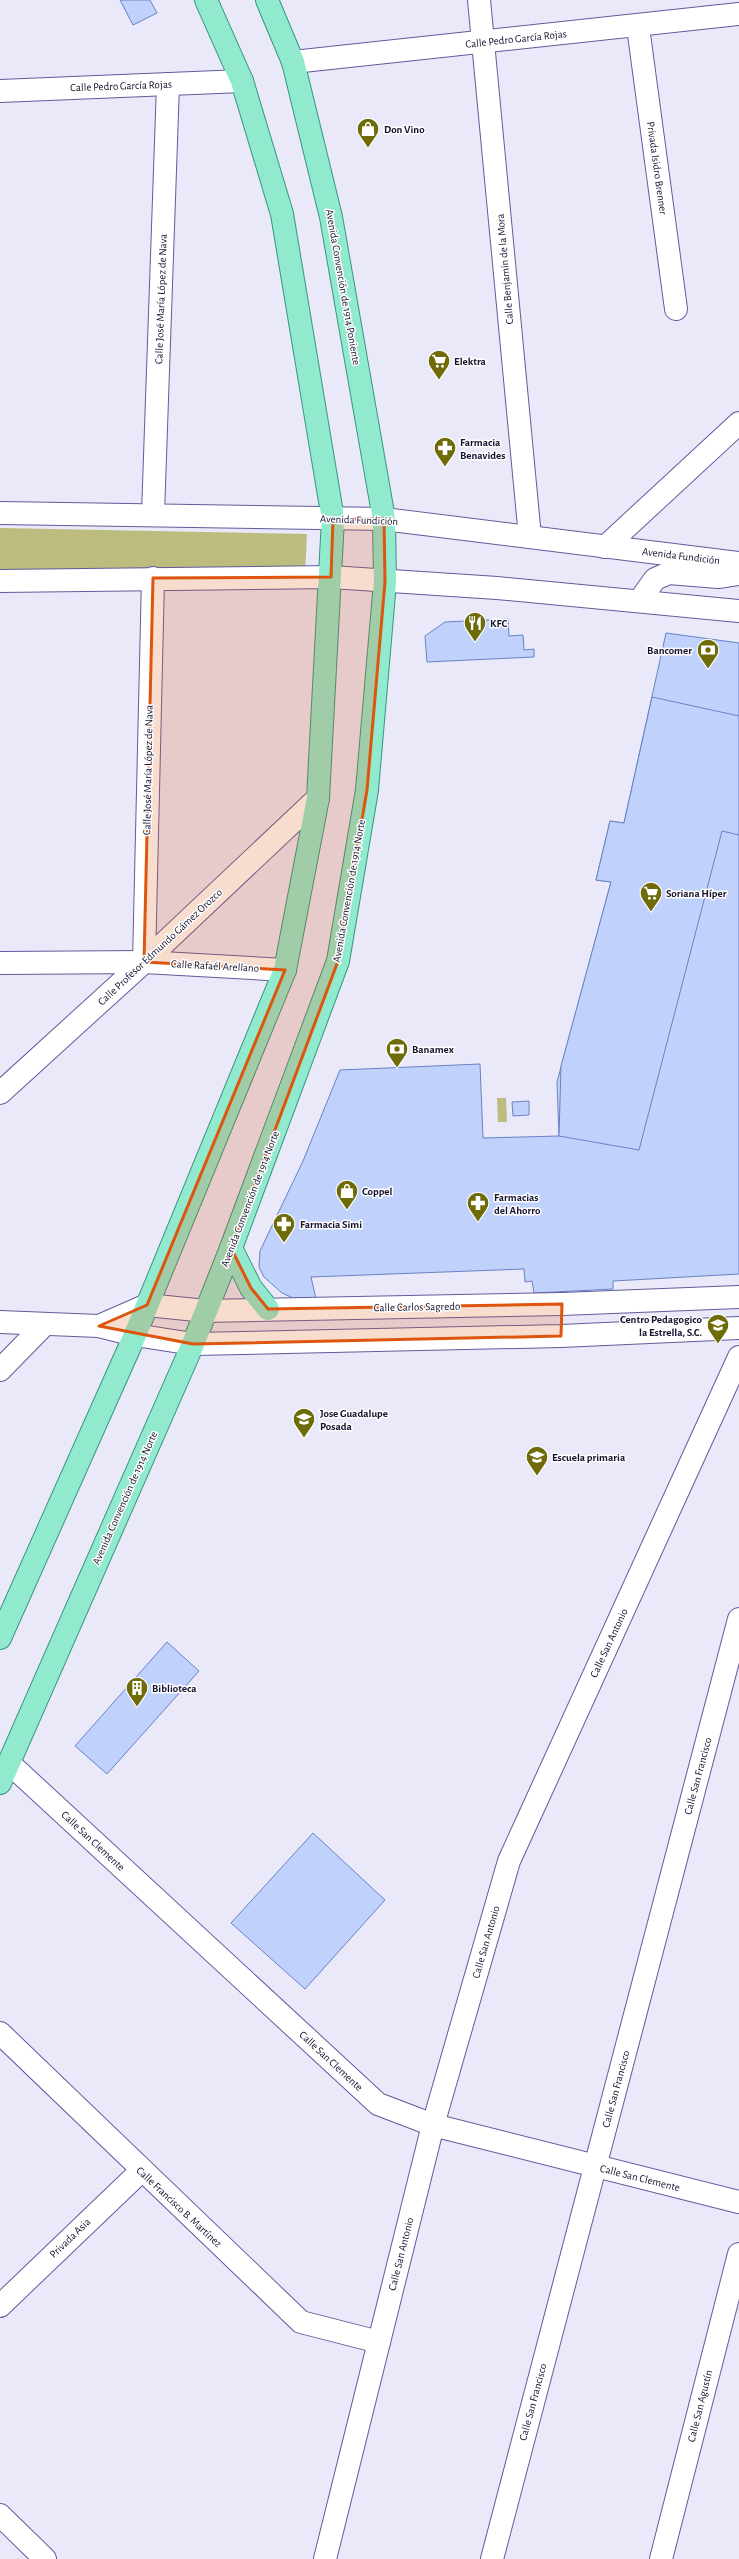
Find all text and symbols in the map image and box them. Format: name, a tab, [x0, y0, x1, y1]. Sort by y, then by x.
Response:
street label: Calle Pedro García Rojas	[465, 28, 567, 50]
street label: Calle Pedro García Rojas	[70, 79, 172, 93]
shop icon: Don Vino	[355, 116, 381, 149]
street label: Privada Isidro Brenner	[645, 121, 669, 216]
place label: Don Vino	[384, 124, 425, 135]
street label: Avenida Convención de 1914 Poniente	[324, 208, 362, 366]
street label: Calle Benjamín de la Mora	[495, 213, 515, 325]
street label: Calle José María López de Nava	[153, 234, 169, 364]
supermarket icon: Elektra	[426, 348, 452, 381]
place label: Elektra	[454, 356, 487, 367]
pharmacy icon: Farmacia Benavides	[432, 435, 458, 468]
place label: Farmacia Benavides	[460, 437, 506, 461]
street label: Avenida Fundición	[320, 513, 398, 527]
street label: Avenida Fundición	[641, 546, 721, 566]
restaurant icon: KFC	[462, 610, 488, 643]
place label: KFC	[490, 618, 507, 629]
bank icon: Bancomer	[695, 637, 721, 670]
place label: Bancomer	[647, 645, 692, 656]
street label: Calle José María López de Nava	[141, 705, 155, 835]
street label: Avenida Convención de 1914 Norte	[331, 819, 367, 963]
supermarket icon: Soriana Híper	[638, 880, 664, 913]
street label: Calle Profesor Edmundo Gámez Orozco	[96, 887, 224, 1007]
place label: Soriana Híper	[666, 888, 727, 899]
street label: Calle Rafaél Arellano	[171, 958, 259, 974]
bank icon: Banamex	[384, 1036, 410, 1069]
place label: Banamex	[412, 1044, 454, 1055]
street label: Avenida Convención de 1914 Norte	[219, 1129, 281, 1269]
shop icon: Coppel	[334, 1178, 360, 1211]
place label: Coppel	[362, 1186, 392, 1197]
pharmacy icon: Farmacias del Ahorro	[465, 1190, 491, 1223]
place label: Farmacias del Ahorro	[494, 1192, 541, 1216]
pharmacy icon: Farmacia Simi	[271, 1211, 297, 1244]
place label: Farmacia Simi	[300, 1219, 362, 1230]
street label: Calle Carlos Sagredo	[374, 1301, 460, 1313]
school or university icon: Centro Pedagogico la Estrella, S.C.	[705, 1312, 731, 1345]
place label: Centro Pedagogico la Estrella, S.C.	[620, 1314, 703, 1338]
school or university icon: Jose Guadalupe Posada	[291, 1406, 317, 1439]
place label: Jose Guadalupe Posada	[320, 1408, 388, 1432]
street label: Avenida Convención de 1914 Norte	[91, 1430, 159, 1566]
school or university icon: Escuela primaria	[524, 1444, 550, 1477]
place label: Escuela primaria	[552, 1452, 626, 1463]
street label: Calle San Antonio	[588, 1607, 630, 1679]
building icon: Biblioteca	[124, 1675, 150, 1708]
place label: Biblioteca	[152, 1683, 197, 1694]
street label: Calle San Francisco	[682, 1736, 714, 1816]
street label: Calle San Clemente	[59, 1809, 127, 1873]
street label: Calle San Antonio	[470, 1904, 502, 1980]
street label: Calle San Clemente	[297, 2029, 365, 2093]
street label: Calle San Francisco	[600, 2049, 632, 2129]
street label: Calle San Clemente	[599, 2163, 681, 2193]
street label: Calle Francisco B. Martínez	[134, 2165, 224, 2250]
street label: Privada Asia	[47, 2216, 93, 2260]
street label: Calle San Antonio	[387, 2216, 415, 2292]
street label: Calle San Francisco	[517, 2362, 549, 2442]
street label: Calle San Agustín	[686, 2369, 714, 2443]

